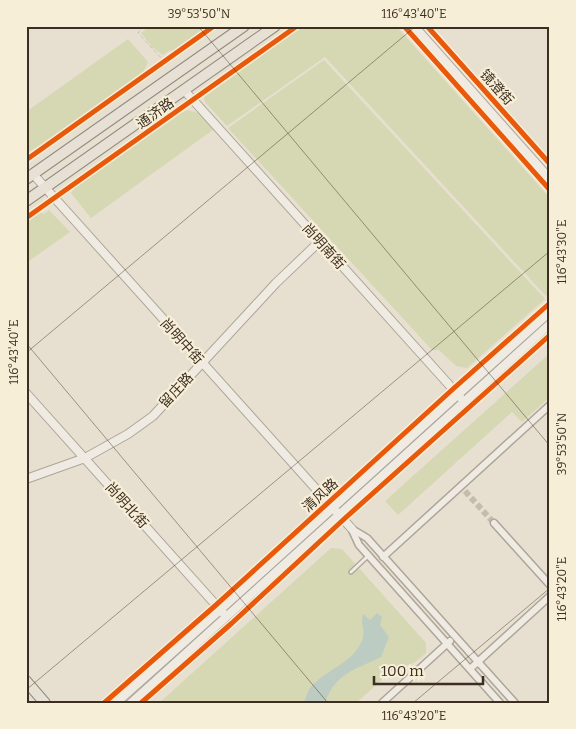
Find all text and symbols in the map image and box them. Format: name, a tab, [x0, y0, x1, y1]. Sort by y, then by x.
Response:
text: 39°53'50"N	[168, 7, 231, 21]
text: 116°43'40"E	[382, 7, 446, 21]
street label: 镜澄街	[476, 66, 517, 109]
street label: 通济路	[133, 94, 177, 132]
street label: 尚明南街	[299, 220, 349, 273]
text: 116°43'30"E	[555, 220, 569, 284]
street label: 尚明中街	[157, 315, 207, 368]
text: 116°43'40"E	[7, 320, 21, 384]
street label: 留庄路	[156, 369, 197, 411]
text: 39°53'50"N	[555, 412, 569, 475]
street label: 清风路	[299, 475, 342, 516]
street label: 尚明北街	[102, 479, 152, 532]
text: 116°43'20"E	[555, 557, 569, 621]
scale bar	[374, 654, 482, 686]
text: 100 m	[381, 662, 424, 680]
text: 116°43'20"E	[382, 709, 446, 723]

